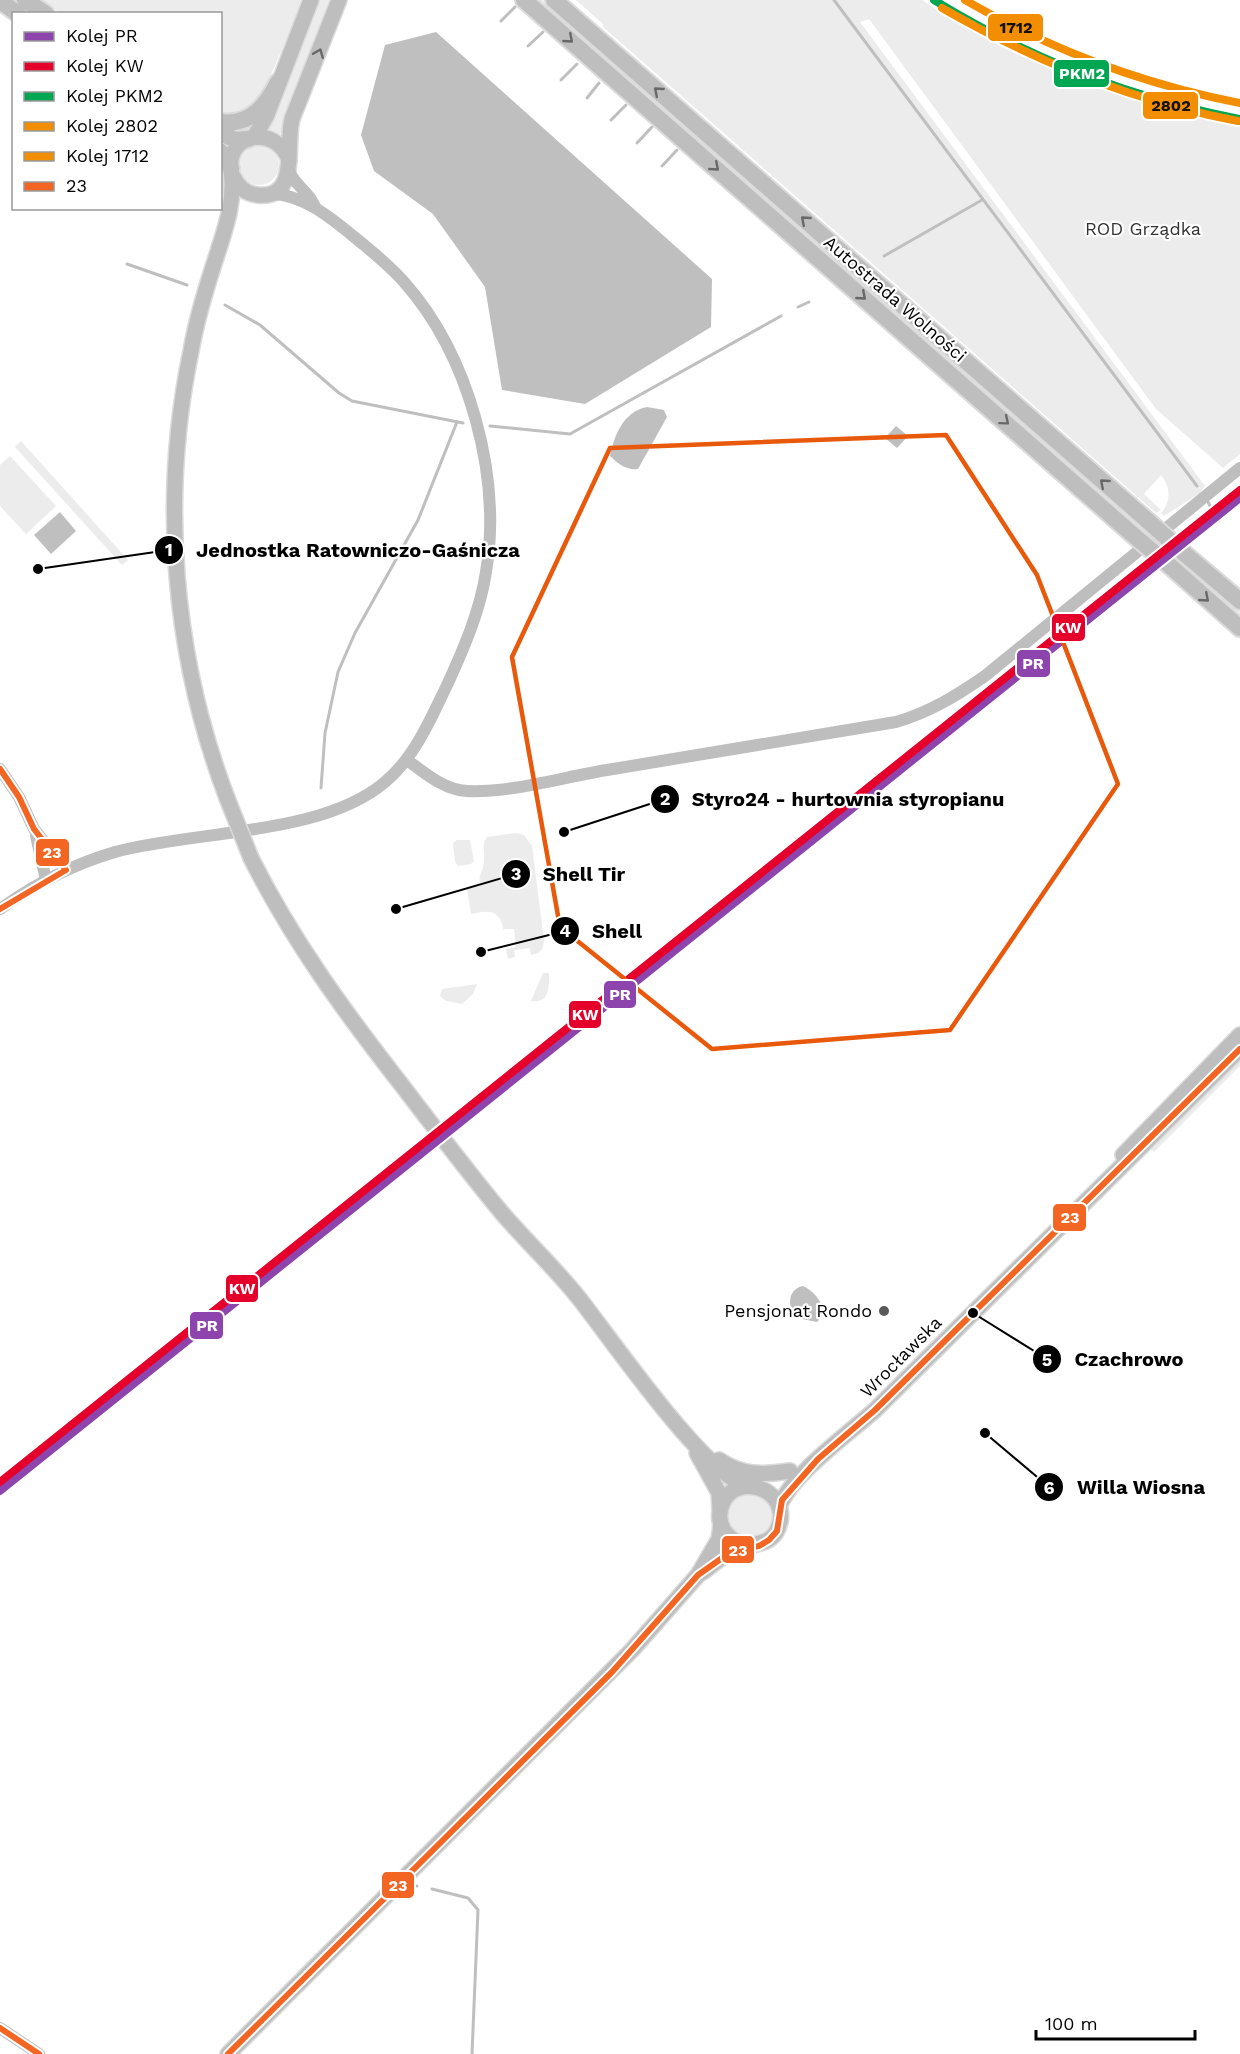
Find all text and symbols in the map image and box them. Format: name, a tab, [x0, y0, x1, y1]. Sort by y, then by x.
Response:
legend	[12, 12, 222, 210]
line badge: 1712	[987, 13, 1044, 42]
text: 1712	[999, 18, 1033, 37]
text: Kolej PR	[66, 25, 138, 46]
one-way arrow	[562, 31, 573, 42]
one-way arrow	[311, 48, 324, 59]
text: Kolej KW	[66, 55, 144, 76]
line badge: PKM2	[1053, 59, 1110, 88]
text: PKM2	[1059, 64, 1105, 83]
text: Kolej PKM2	[66, 85, 163, 106]
one-way arrow	[654, 88, 665, 99]
line badge: 2802	[1142, 91, 1199, 120]
text: 2802	[1151, 96, 1191, 115]
text: Kolej 2802	[66, 115, 158, 136]
text: Kolej 1712	[66, 145, 149, 166]
one-way arrow	[708, 160, 719, 171]
text: 23	[66, 175, 87, 196]
one-way arrow	[801, 216, 812, 227]
park label: ROD Grządka	[1085, 218, 1201, 239]
street label: Autostrada Wolności	[820, 231, 971, 366]
one-way arrow	[855, 289, 866, 300]
one-way arrow	[998, 413, 1009, 424]
one-way arrow	[1100, 479, 1111, 490]
callout: Jednostka Ratowniczo-Gaśnicza	[154, 531, 532, 569]
text: Jednostka Ratowniczo-Gaśnicza	[196, 538, 520, 562]
text: 1	[165, 539, 173, 560]
one-way arrow	[1198, 590, 1209, 601]
line badge: KW	[1051, 613, 1086, 642]
text: KW	[1055, 618, 1081, 637]
line badge: PR	[1016, 649, 1051, 678]
text: PR	[1022, 654, 1044, 673]
callout: Styro24 - hurtownia styropianu	[650, 780, 1017, 818]
text: Styro24 - hurtownia styropianu	[692, 787, 1004, 811]
text: 2	[660, 788, 670, 809]
line badge: 23	[35, 838, 70, 867]
text: 23	[42, 843, 62, 862]
callout: Shell Tir	[501, 855, 638, 893]
text: Shell Tir	[543, 862, 626, 886]
text: 3	[511, 863, 521, 884]
callout: Shell	[550, 912, 654, 950]
text: Shell	[592, 919, 642, 943]
text: 4	[559, 920, 571, 941]
line badge: PR	[603, 980, 637, 1009]
text: PR	[609, 985, 631, 1004]
line badge: KW	[568, 1000, 602, 1029]
text: KW	[572, 1005, 598, 1024]
line badge: 23	[1052, 1203, 1087, 1232]
text: 23	[1060, 1208, 1080, 1227]
line badge: KW	[225, 1274, 259, 1303]
text: KW	[229, 1279, 255, 1298]
place label: Pensjonat Rondo	[724, 1300, 872, 1321]
marker: Pensjonat Rondo	[877, 1304, 891, 1318]
line badge: PR	[189, 1311, 224, 1340]
street label: Wrocławska	[856, 1312, 946, 1402]
text: PR	[196, 1316, 218, 1335]
callout: Czachrowo	[1032, 1340, 1195, 1378]
text: Czachrowo	[1074, 1347, 1184, 1371]
text: 5	[1042, 1349, 1052, 1370]
callout: Willa Wiosna	[1034, 1468, 1217, 1506]
text: Willa Wiosna	[1077, 1475, 1205, 1499]
text: 6	[1043, 1477, 1055, 1498]
line badge: 23	[721, 1535, 755, 1564]
text: 23	[728, 1541, 748, 1560]
line badge: 23	[381, 1871, 415, 1899]
text: 23	[388, 1876, 408, 1895]
scale bar	[1036, 2003, 1195, 2041]
text: 100 m	[1045, 2013, 1098, 2034]

